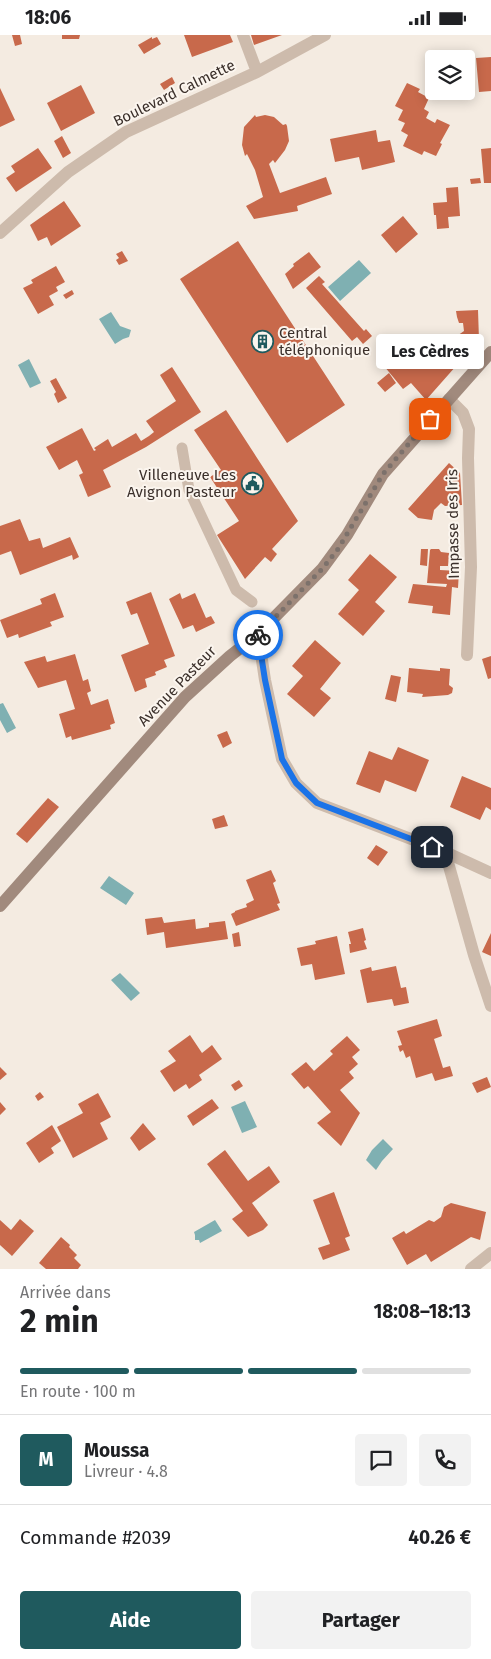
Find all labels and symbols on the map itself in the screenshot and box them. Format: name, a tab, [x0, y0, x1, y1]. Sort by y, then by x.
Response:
street label: Boulevard Calmette	[110, 56, 238, 130]
place label: Central téléphonique	[279, 324, 370, 359]
building icon: Central téléphonique	[251, 330, 275, 354]
callout: Les Cèdres	[376, 334, 484, 369]
pin	[409, 398, 451, 440]
place label: Villeneuve Les Avignon Pasteur	[127, 466, 236, 501]
street label: Impasse des Iris	[443, 469, 463, 579]
public building icon: Villeneuve Les Avignon Pasteur	[240, 472, 264, 496]
courier	[233, 610, 283, 660]
street label: Avenue Pasteur	[134, 642, 220, 730]
pin	[411, 826, 453, 868]

